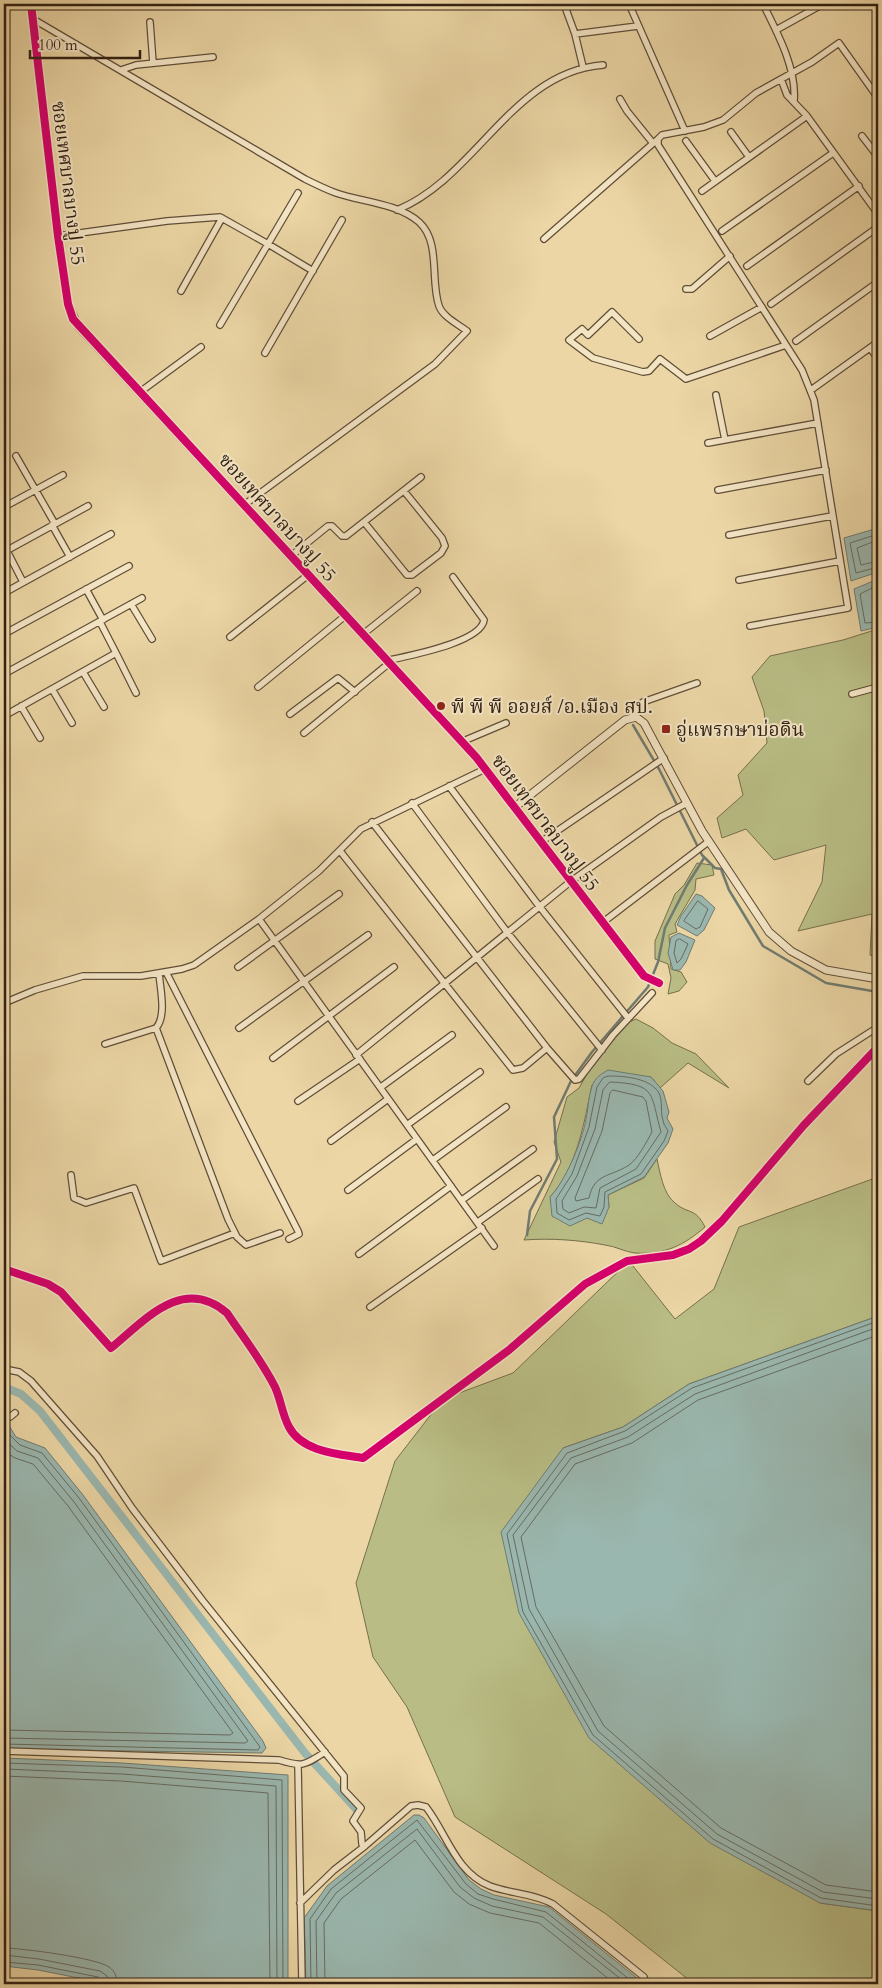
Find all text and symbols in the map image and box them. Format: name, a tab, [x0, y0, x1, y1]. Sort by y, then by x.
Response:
scale bar	[30, 28, 140, 60]
text: 100 m	[38, 35, 78, 55]
street label: ซอยเทศบาลบางปู 55	[45, 100, 91, 267]
street label: ซอยเทศบาลบางปู 55	[212, 448, 342, 588]
place label: พี พี พี ออยส์ /อ.เมือง สป.	[451, 694, 653, 720]
marker: พี พี พี ออยส์ /อ.เมือง สป.	[435, 700, 447, 712]
place label: อู่แพรกษาบ่อดิน	[676, 717, 804, 743]
marker: อู่แพรกษาบ่อดิน	[660, 723, 672, 735]
street label: ซอยเทศบาลบางปู 55	[485, 749, 605, 896]

